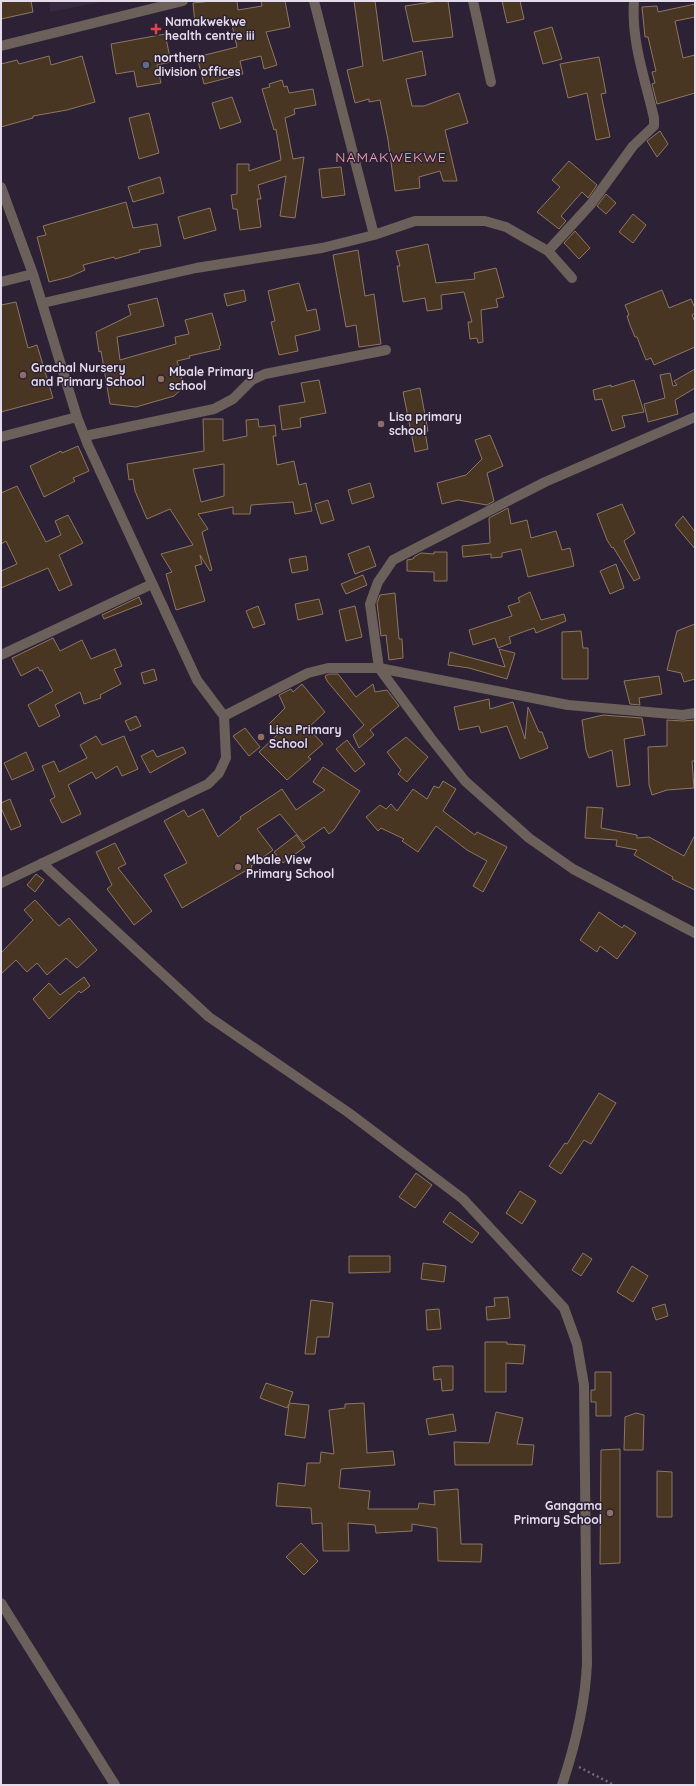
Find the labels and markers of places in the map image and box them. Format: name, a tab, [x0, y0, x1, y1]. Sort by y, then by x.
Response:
place label: Namakwekwe health centre iii	[165, 14, 255, 43]
marker: Namakwekwe health centre iii	[150, 23, 162, 35]
place label: northern division offices	[154, 50, 241, 79]
marker: northern division offices	[141, 60, 151, 70]
place label: Grachal Nursery and Primary School	[31, 360, 145, 389]
place label: Mbale Primary school	[169, 364, 254, 393]
marker: Grachal Nursery and Primary School	[18, 370, 28, 380]
marker: Mbale Primary school	[156, 374, 166, 384]
place label: Lisa primary school	[389, 409, 462, 438]
marker: Lisa primary school	[376, 419, 386, 429]
place label: Lisa Primary School	[269, 722, 341, 751]
marker: Lisa Primary School	[256, 732, 266, 742]
place label: Mbale View Primary School	[246, 852, 334, 881]
marker: Mbale View Primary School	[233, 862, 243, 872]
place label: Gangama Primary School	[514, 1498, 602, 1527]
marker: Gangama Primary School	[605, 1508, 615, 1518]

